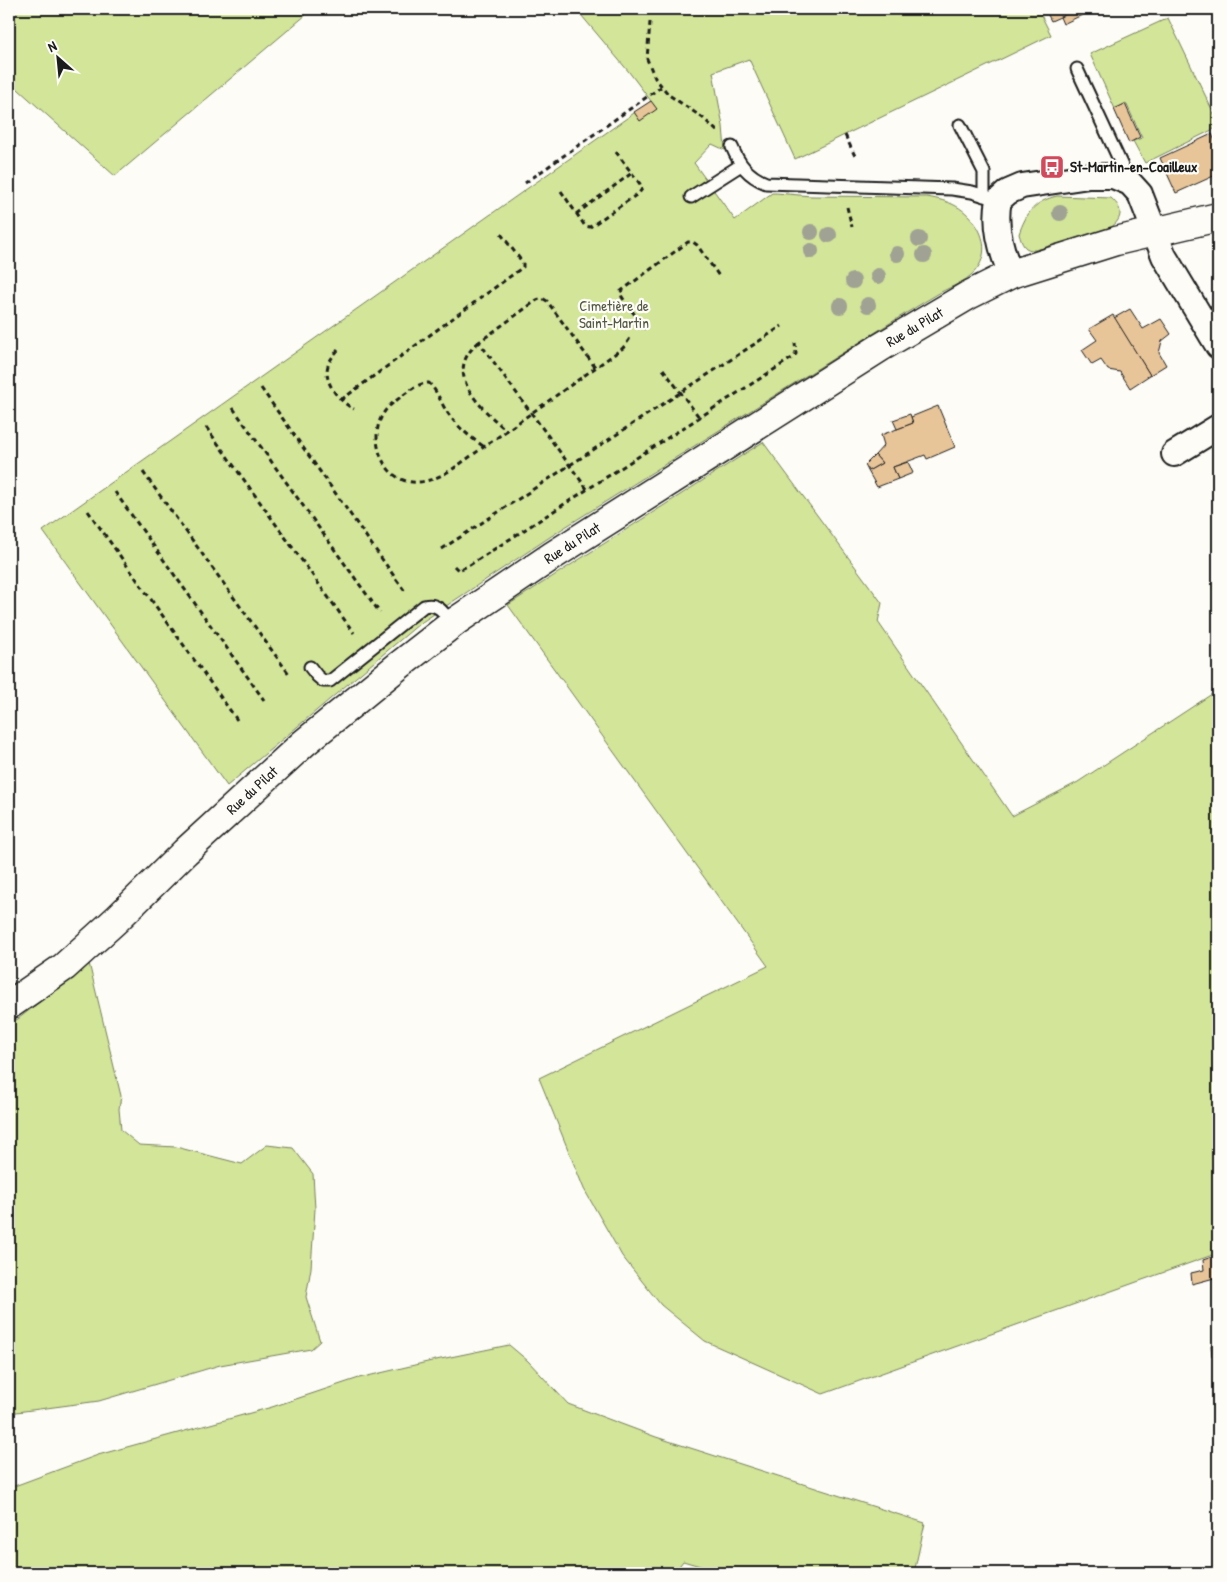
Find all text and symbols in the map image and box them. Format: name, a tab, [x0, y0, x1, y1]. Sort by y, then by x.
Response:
north arrow	[32, 32, 82, 82]
text: N	[44, 36, 60, 56]
bus stop icon: St-Martin-en-Coailleux	[1039, 154, 1065, 180]
place label: St-Martin-en-Coailleux	[1070, 156, 1198, 177]
park label: Cimetière de Saint-Martin	[579, 295, 649, 333]
street label: Rue du Pilat	[882, 301, 948, 352]
street label: Rue du Pilat	[539, 516, 605, 569]
street label: Rue du Pilat	[221, 760, 283, 819]

